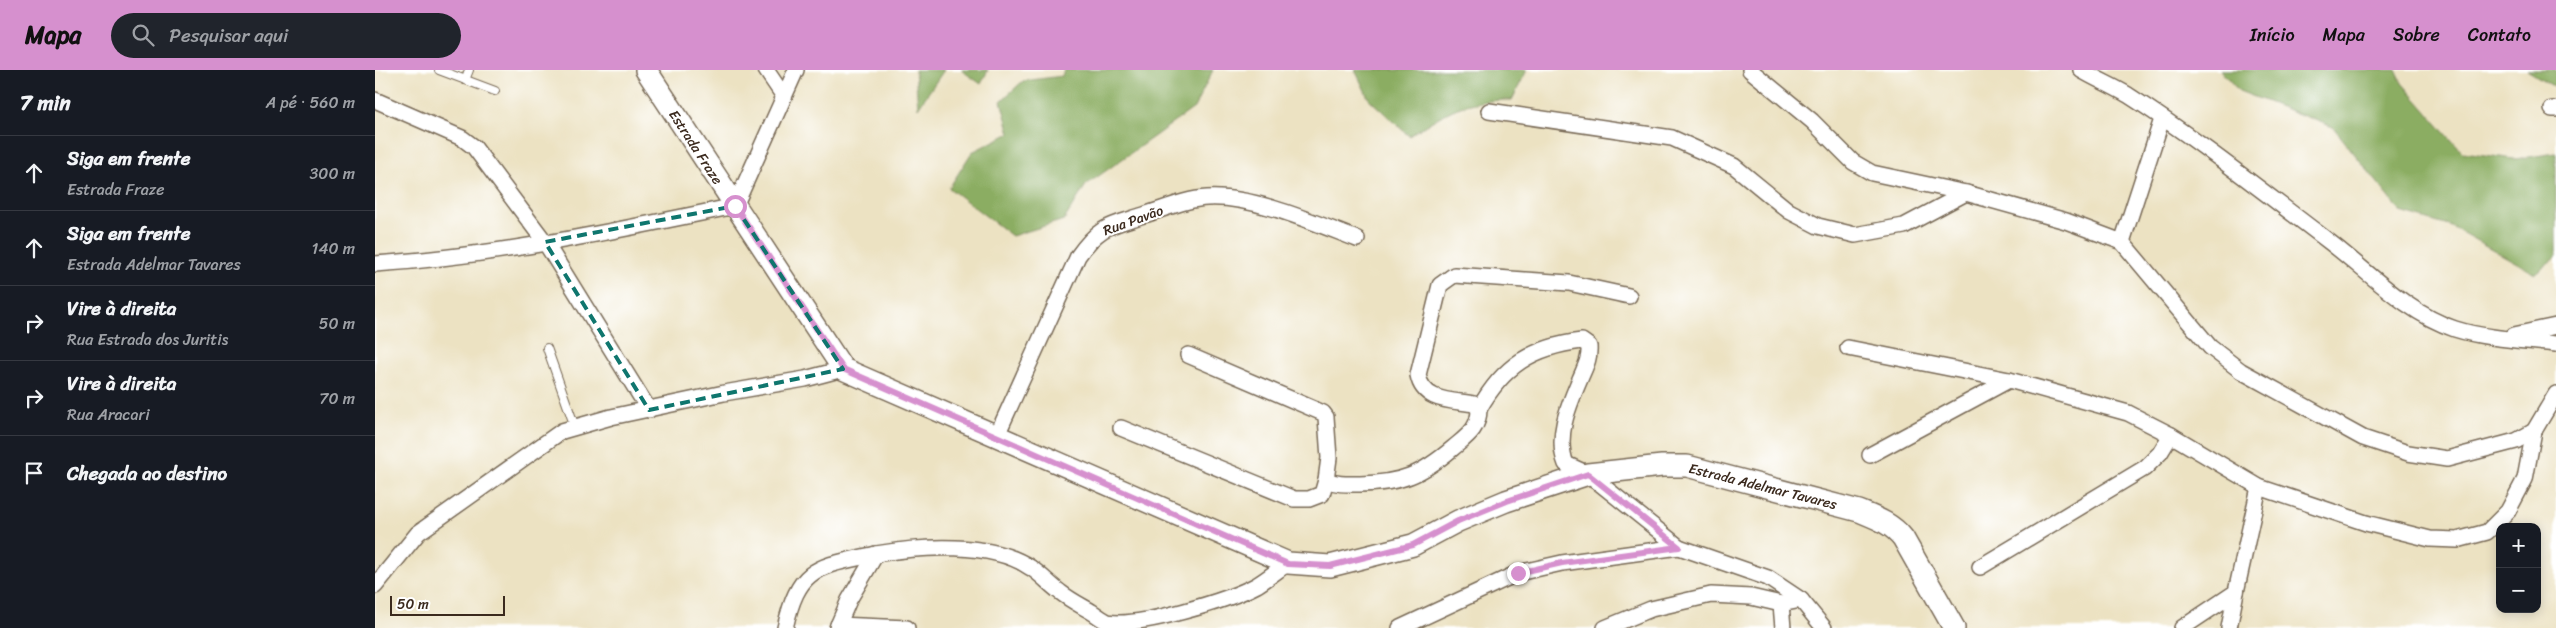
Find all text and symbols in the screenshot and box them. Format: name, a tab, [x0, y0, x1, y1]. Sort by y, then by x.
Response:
search box	[111, 13, 461, 58]
text: Mapa	[25, 14, 81, 56]
text: Pesquisar aqui	[169, 19, 288, 52]
text: Início	[2250, 19, 2295, 51]
text: Mapa	[2323, 19, 2365, 51]
text: Sobre	[2393, 19, 2440, 51]
text: Contato	[2468, 19, 2531, 51]
icon: search	[129, 21, 157, 49]
text: 7 min	[20, 84, 71, 122]
text: A pé · 560 m	[266, 88, 355, 117]
street label: Estrada Fraze	[662, 105, 729, 190]
text: Siga em frente	[67, 142, 190, 175]
icon: ahead	[20, 159, 48, 187]
text: 300 m	[310, 159, 355, 188]
text: Estrada Fraze	[67, 175, 165, 204]
route start	[724, 195, 747, 218]
street label: Rua Pavão	[1099, 198, 1167, 243]
text: Siga em frente	[67, 217, 190, 250]
icon: ahead	[20, 234, 48, 262]
text: 140 m	[312, 234, 355, 263]
text: Estrada Adelmar Tavares	[67, 250, 241, 279]
text: Vire à direita	[67, 292, 176, 325]
icon: right	[20, 309, 48, 337]
text: 50 m	[319, 309, 355, 338]
text: Rua Estrada dos Juritis	[67, 325, 228, 354]
text: Vire à direita	[67, 367, 176, 400]
icon: right	[20, 384, 48, 412]
text: 70 m	[319, 384, 355, 413]
text: Rua Aracari	[67, 400, 150, 429]
street label: Estrada Adelmar Tavares	[1686, 456, 1840, 517]
text: Chegada ao destino	[67, 457, 227, 490]
icon: arrive	[20, 459, 48, 487]
map controls	[2496, 523, 2541, 613]
button: +	[2496, 523, 2541, 568]
route end	[1507, 562, 1530, 585]
button: −	[2496, 568, 2541, 613]
text: 50 m	[397, 592, 429, 617]
scale bar	[390, 593, 505, 616]

